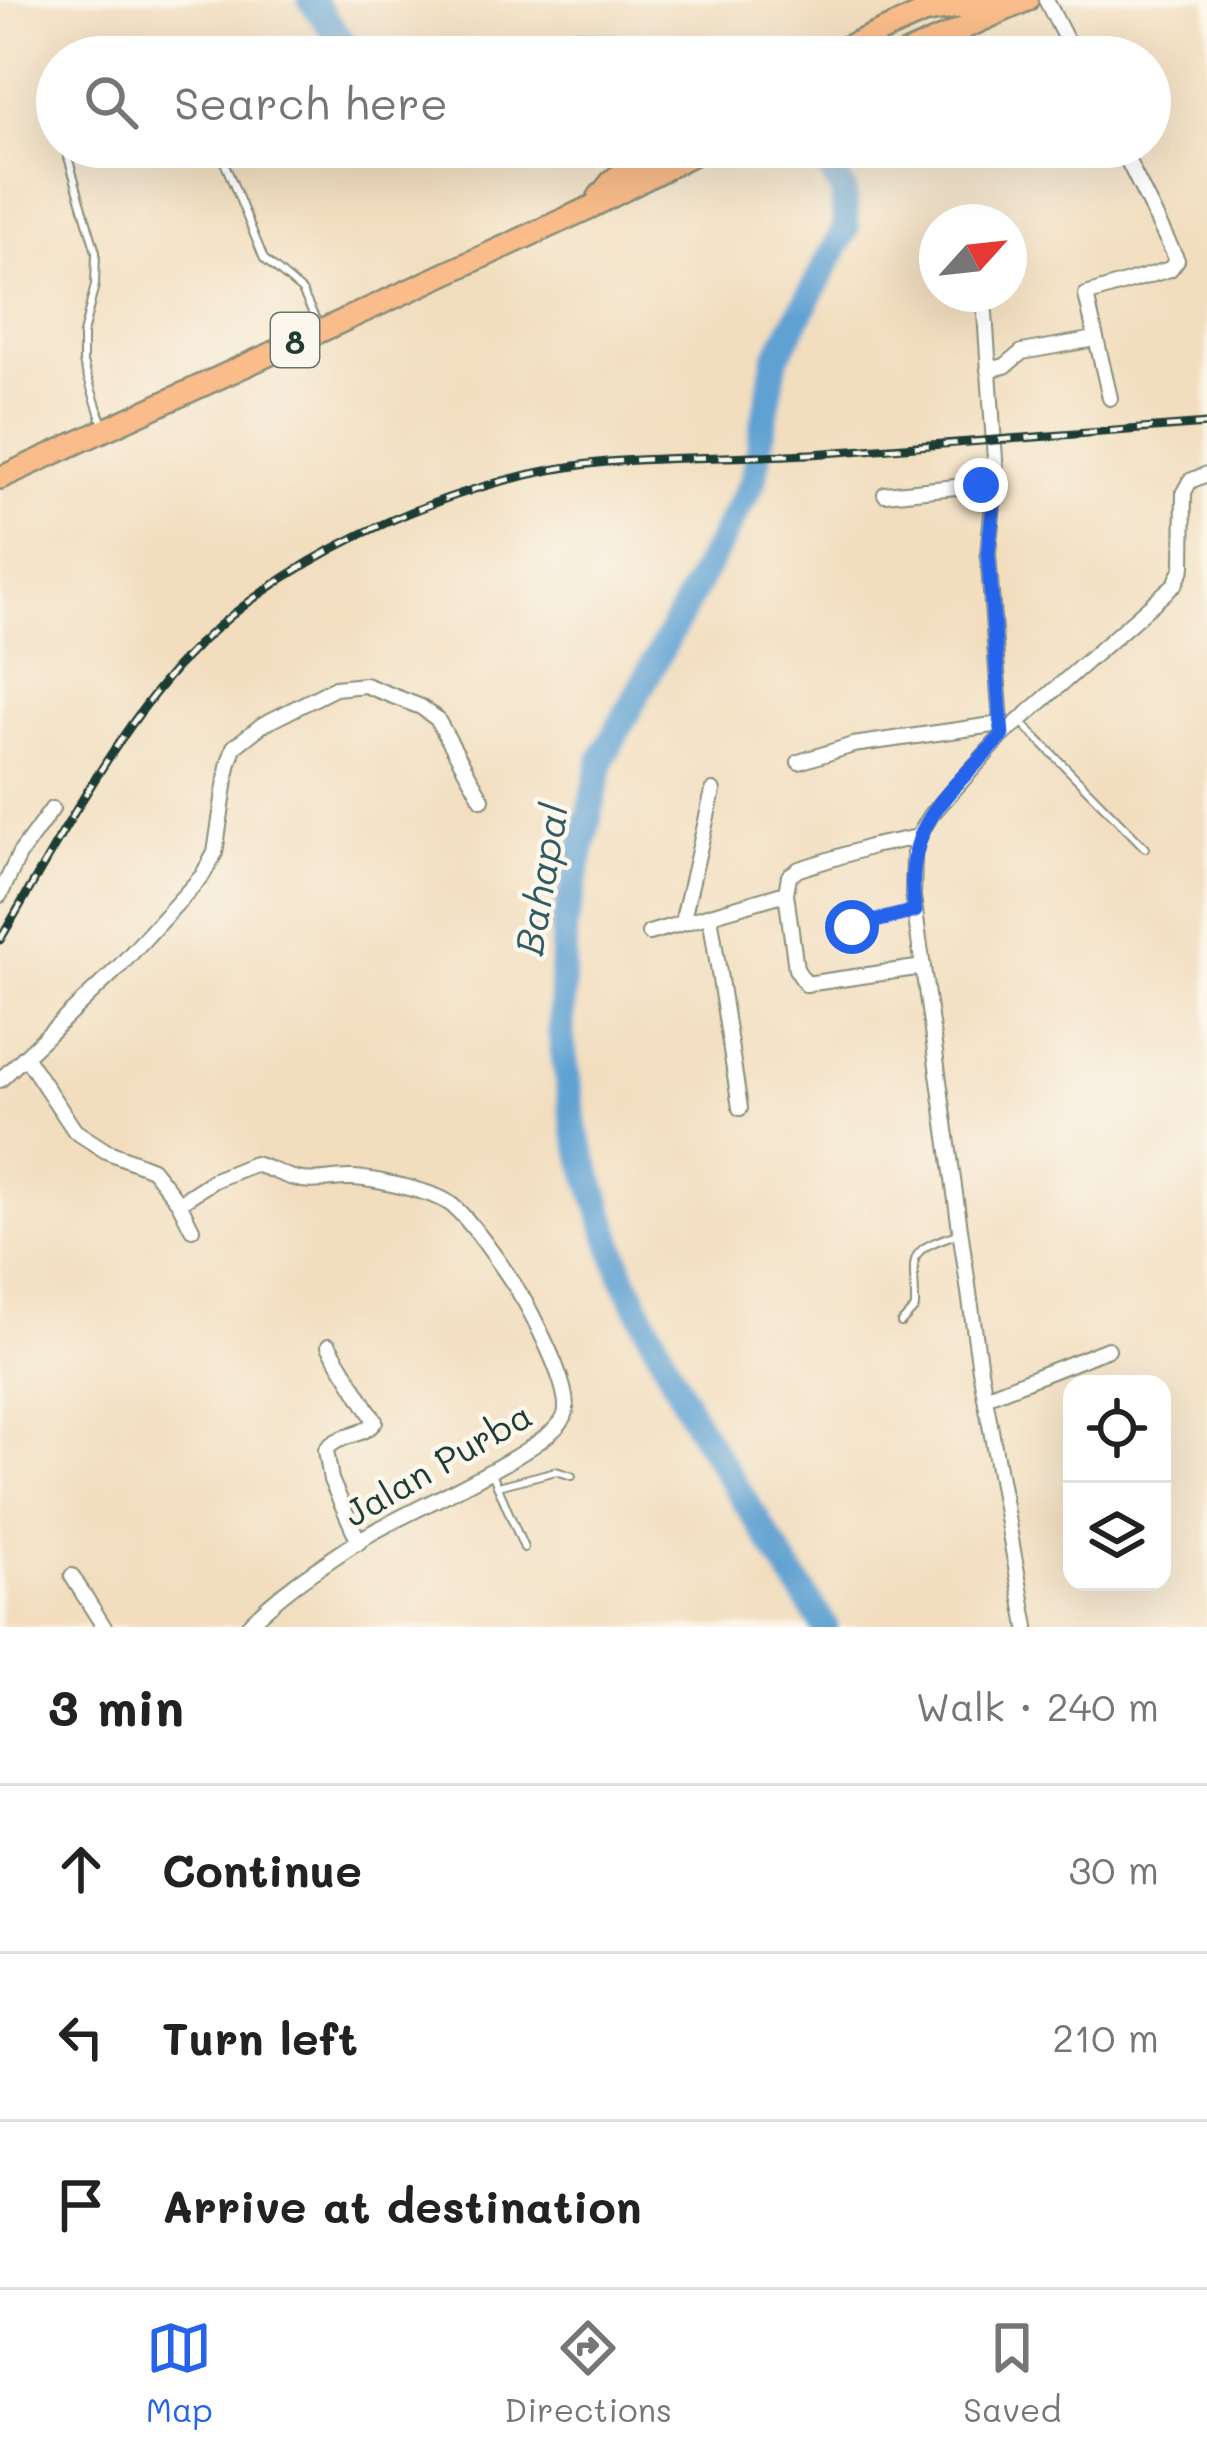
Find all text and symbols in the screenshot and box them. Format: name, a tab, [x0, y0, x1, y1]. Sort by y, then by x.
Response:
search box	[36, 36, 1171, 168]
icon: search	[78, 69, 144, 135]
text: Search here	[174, 73, 448, 131]
north arrow	[919, 204, 1027, 312]
road number: 8	[271, 313, 319, 367]
route end	[954, 458, 1008, 512]
water label: Bahapal	[502, 799, 578, 959]
route start	[825, 900, 879, 954]
map controls	[1063, 1375, 1171, 1591]
button: locate	[1063, 1375, 1171, 1483]
street label: Jalan Purba	[334, 1390, 540, 1536]
button: layers	[1063, 1483, 1171, 1591]
text: 3 min	[48, 1672, 184, 1739]
text: Walk · 240 m	[916, 1680, 1159, 1731]
icon: ahead	[48, 1836, 114, 1902]
text: Continue	[162, 1840, 362, 1898]
text: 30 m	[1069, 1843, 1159, 1894]
icon: left	[48, 2004, 114, 2070]
text: Turn left	[162, 2008, 358, 2066]
text: 210 m	[1052, 2011, 1159, 2062]
icon: arrive	[48, 2172, 114, 2238]
text: Arrive at destination	[162, 2176, 642, 2234]
tab: Map	[146, 2315, 213, 2430]
tab: Directions	[504, 2315, 672, 2430]
tab: Saved	[963, 2315, 1061, 2430]

